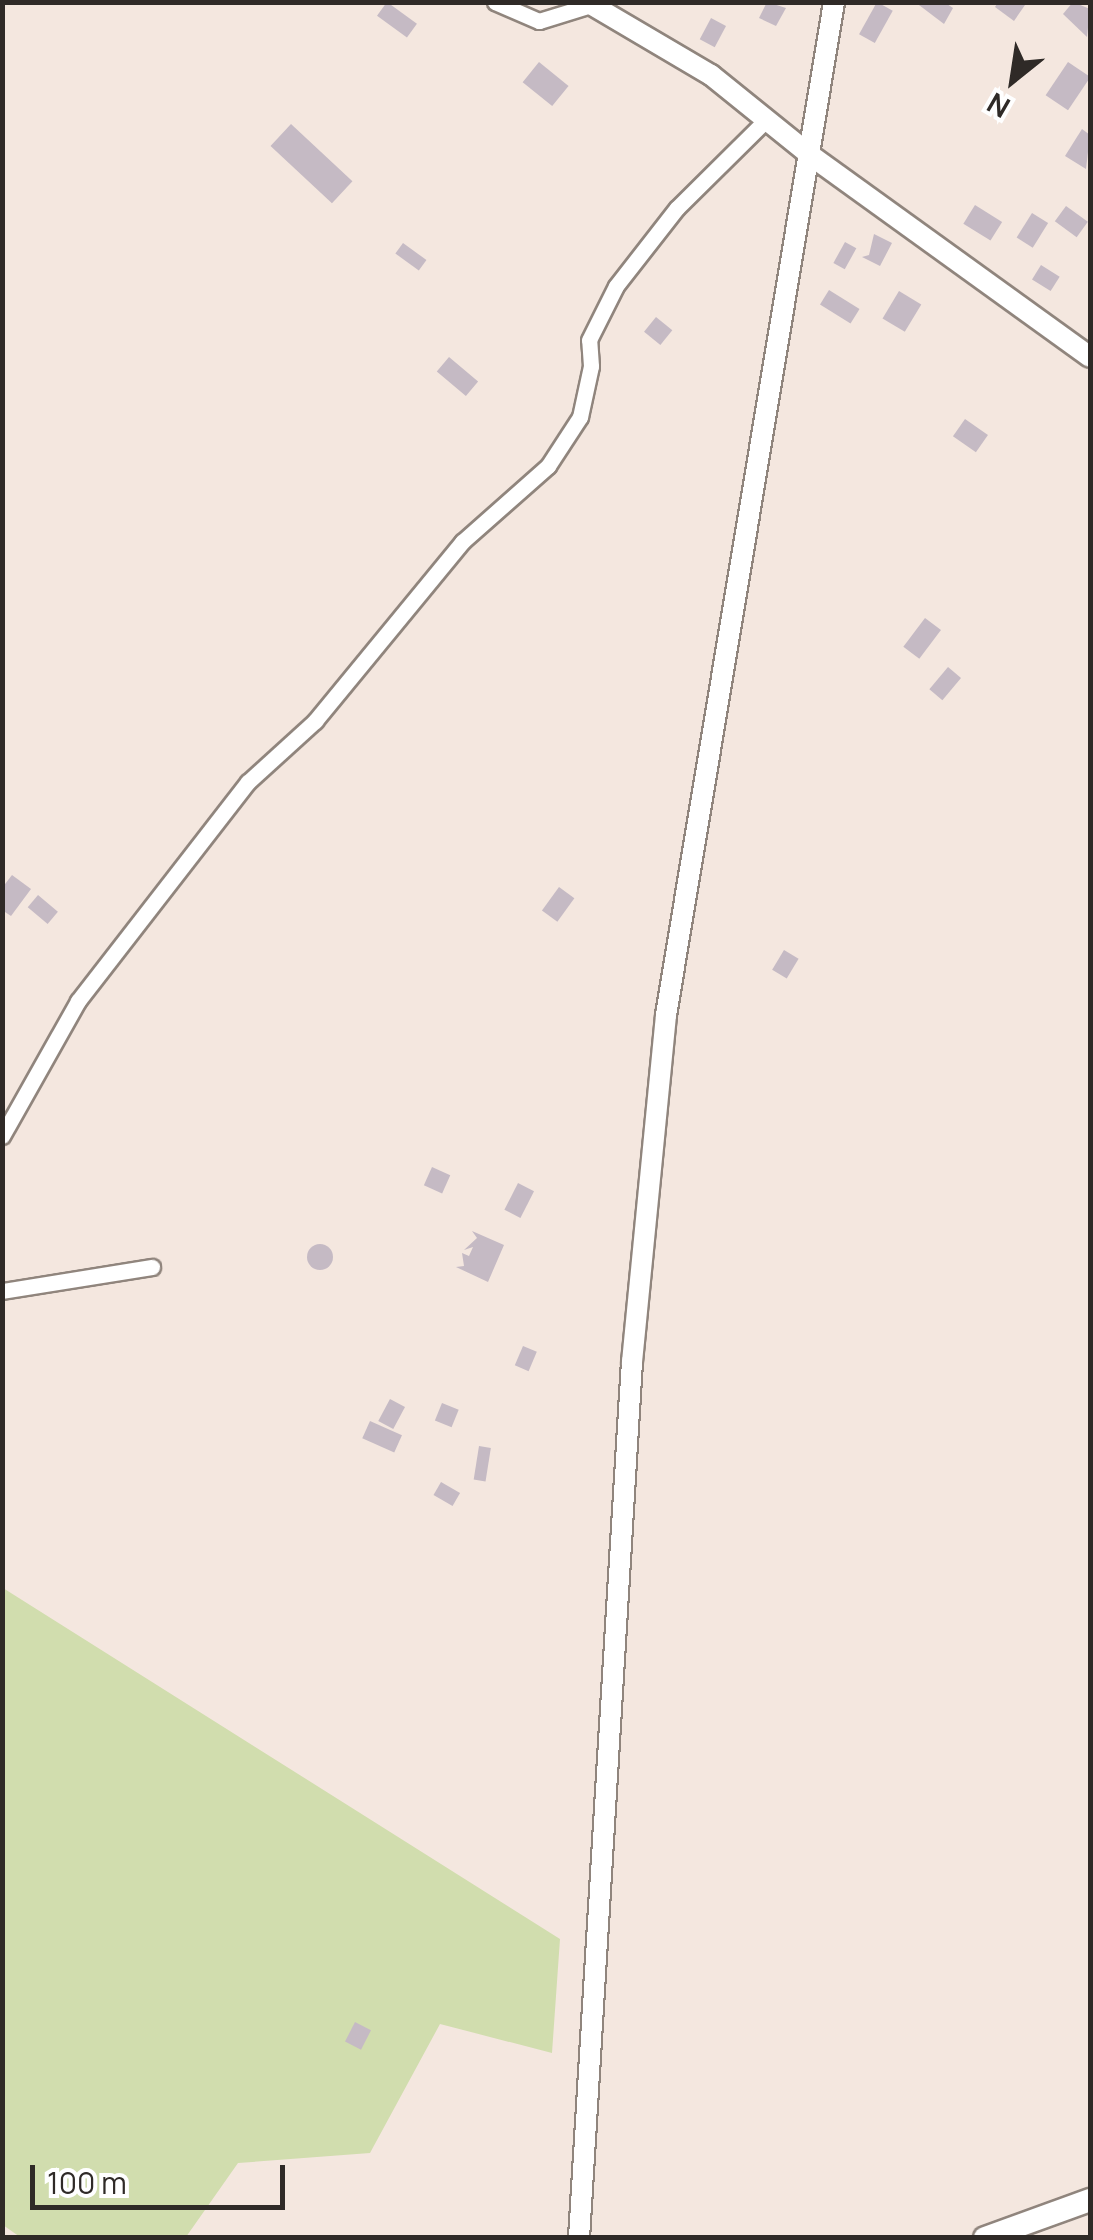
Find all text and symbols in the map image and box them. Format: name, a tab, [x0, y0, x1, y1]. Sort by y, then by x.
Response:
north arrow	[963, 30, 1063, 130]
text: N	[980, 85, 1016, 127]
scale bar	[35, 2145, 290, 2207]
text: 100 m	[47, 2162, 127, 2203]

